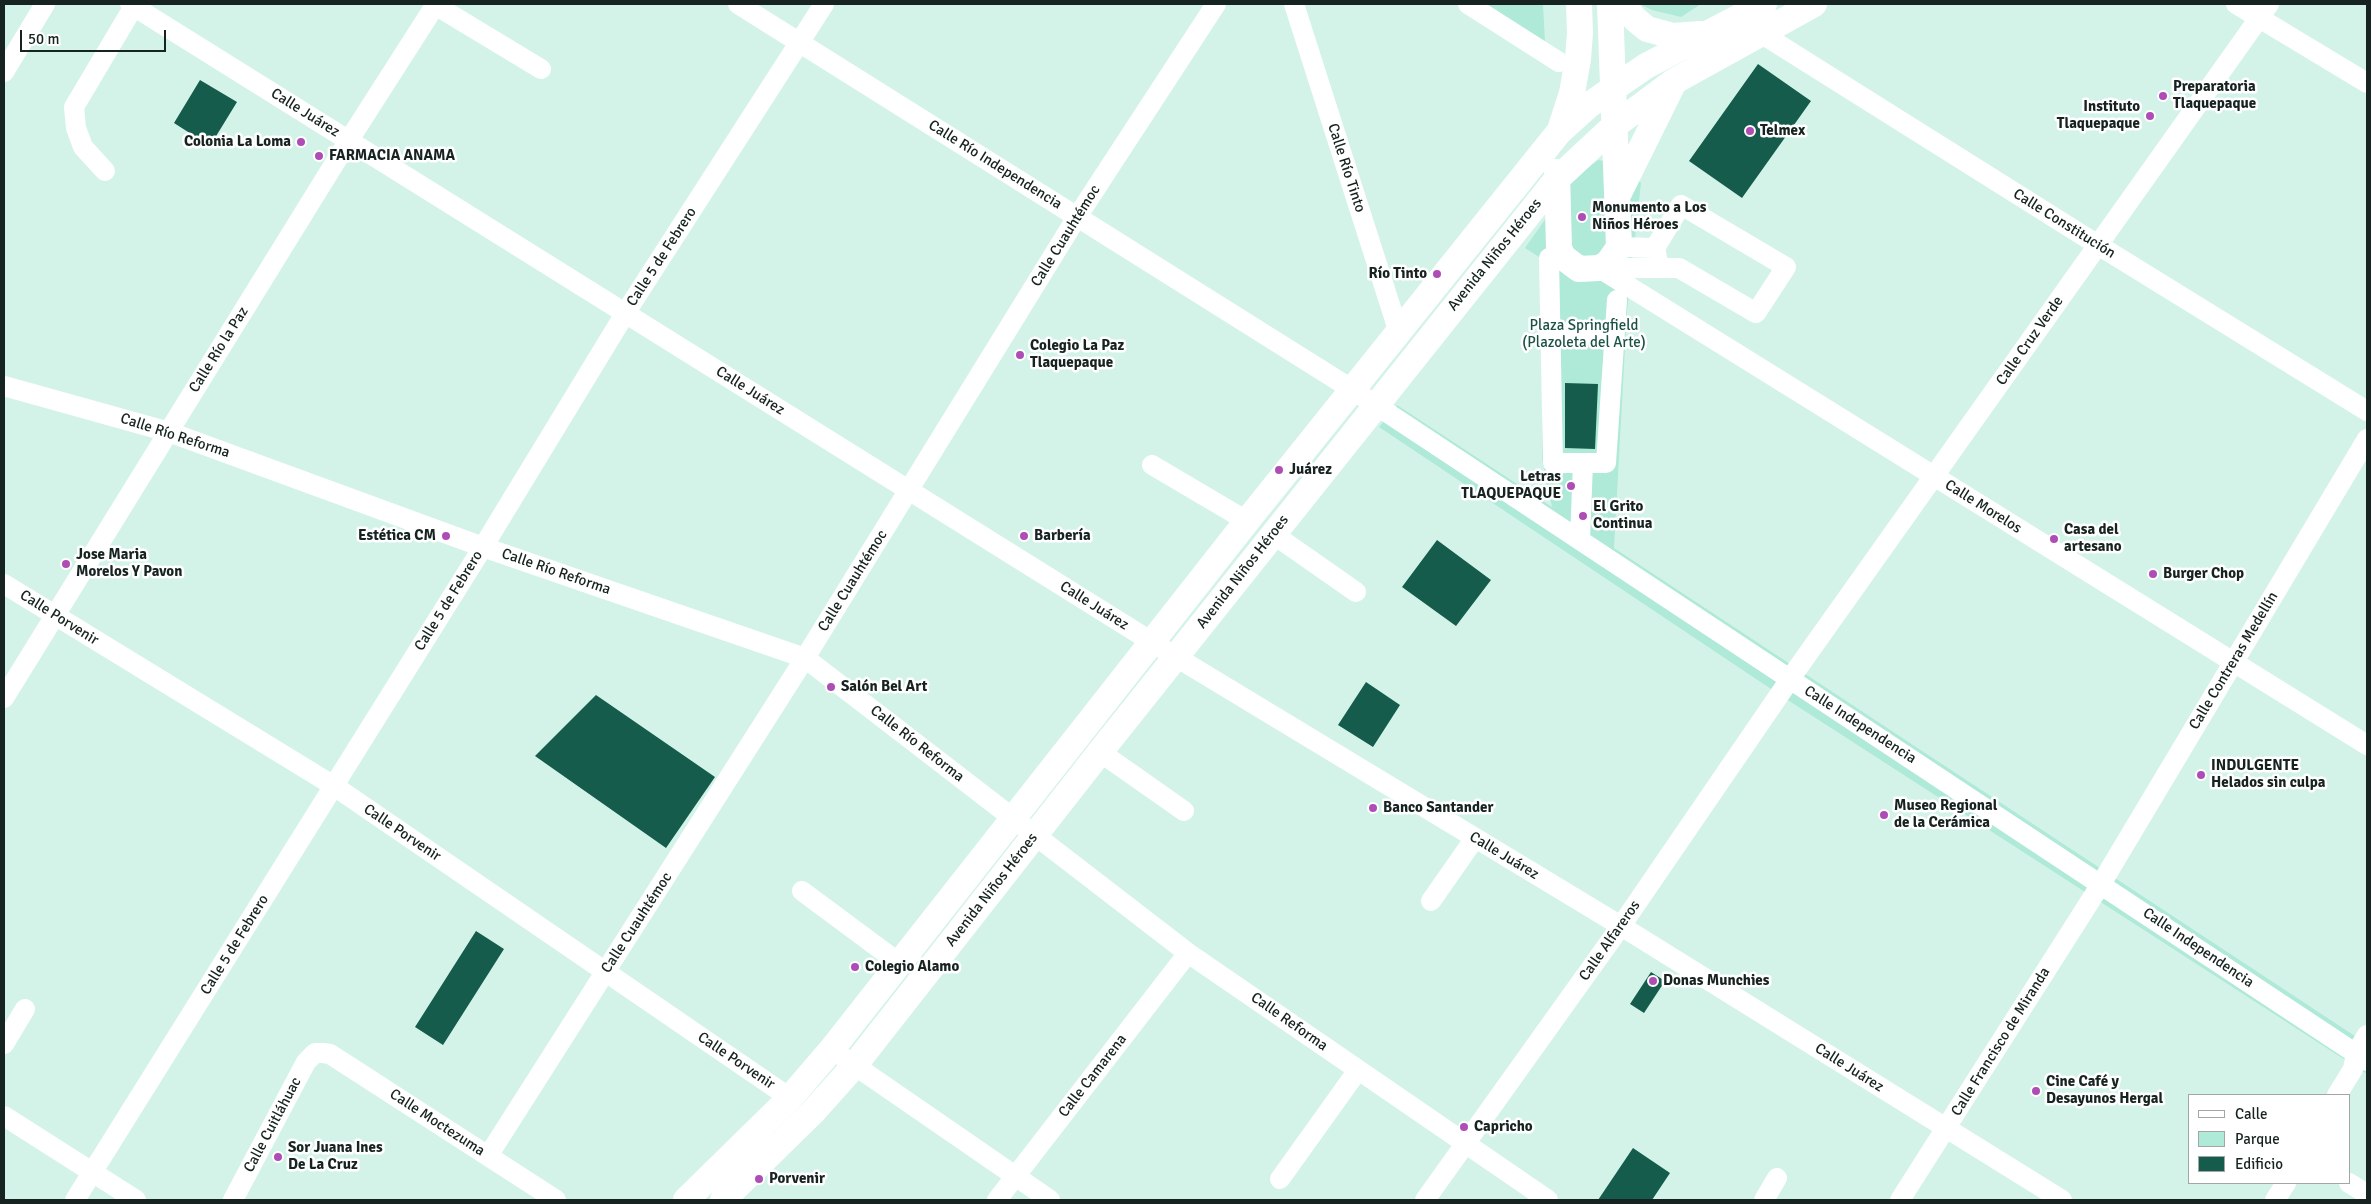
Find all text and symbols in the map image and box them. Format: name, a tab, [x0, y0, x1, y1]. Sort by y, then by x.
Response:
scale bar	[22, 20, 169, 52]
text: 50 m	[28, 30, 59, 48]
place label: Preparatoria Tlaquepaque	[2173, 78, 2256, 113]
street label: Calle Juárez	[267, 85, 343, 141]
marker: Preparatoria Tlaquepaque	[2157, 90, 2169, 102]
place label: Instituto Tlaquepaque	[2057, 98, 2140, 133]
marker: Instituto Tlaquepaque	[2144, 110, 2156, 122]
street label: Calle Río Independencia	[925, 116, 1065, 214]
street label: Calle Río Tinto	[1323, 121, 1369, 215]
place label: Telmex	[1760, 122, 1805, 140]
marker: Telmex	[1744, 125, 1756, 137]
place label: Colonia La Loma	[184, 133, 291, 151]
marker: Colonia La Loma	[295, 136, 307, 148]
place label: FARMACIA ANAMA	[329, 147, 455, 165]
marker: FARMACIA ANAMA	[313, 150, 325, 162]
street label: Calle Cuauhtémoc	[1028, 182, 1104, 290]
street label: Calle Constitución	[2009, 185, 2119, 263]
street label: Avenida Niños Héroes	[1444, 195, 1546, 315]
place label: Monumento a Los Niños Héroes	[1592, 199, 1706, 234]
street label: Calle 5 de Febrero	[623, 204, 701, 310]
marker: Monumento a Los Niños Héroes	[1576, 211, 1588, 223]
place label: Río Tinto	[1369, 265, 1427, 283]
marker: Río Tinto	[1431, 268, 1443, 280]
street label: Calle Cruz Verde	[1993, 293, 2067, 389]
street label: Calle Río la Paz	[185, 304, 253, 396]
park label: Plaza Springfield (Plazoleta del Arte)	[1522, 317, 1646, 352]
place label: Colegio La Paz Tlaquepaque	[1030, 337, 1124, 372]
marker: Colegio La Paz Tlaquepaque	[1014, 349, 1026, 361]
street label: Calle Juárez	[712, 363, 788, 419]
street label: Calle Río Reforma	[118, 410, 232, 462]
place label: Juárez	[1289, 461, 1332, 479]
marker: Juárez	[1273, 464, 1285, 476]
place label: Letras TLAQUEPAQUE	[1461, 468, 1561, 503]
street label: Calle Morelos	[1941, 476, 2025, 538]
marker: Letras TLAQUEPAQUE	[1565, 480, 1577, 492]
place label: El Grito Continua	[1593, 498, 1652, 533]
marker: El Grito Continua	[1577, 510, 1589, 522]
street label: Avenida Niños Héroes	[1193, 512, 1293, 632]
place label: Casa del artesano	[2064, 521, 2122, 556]
place label: Estética CM	[358, 527, 436, 545]
street label: Calle Cuauhtémoc	[815, 527, 891, 635]
place label: Barbería	[1034, 527, 1091, 545]
marker: Estética CM	[440, 530, 452, 542]
marker: Barbería	[1018, 530, 1030, 542]
marker: Casa del artesano	[2048, 533, 2060, 545]
street label: Calle Río Reforma	[499, 545, 613, 599]
place label: Jose Maria Morelos Y Pavon	[76, 546, 182, 581]
street label: Calle 5 de Febrero	[411, 548, 487, 654]
marker: Jose Maria Morelos Y Pavon	[60, 558, 72, 570]
place label: Burger Chop	[2163, 565, 2244, 583]
marker: Burger Chop	[2147, 568, 2159, 580]
street label: Calle Juárez	[1056, 578, 1132, 634]
street label: Calle Porvenir	[16, 587, 102, 649]
street label: Calle Contreras Medellín	[2186, 589, 2282, 733]
place label: Salón Bel Art	[841, 678, 927, 696]
marker: Salón Bel Art	[825, 681, 837, 693]
street label: Calle Independencia	[1801, 682, 1919, 768]
street label: Calle Río Reforma	[866, 702, 968, 786]
place label: INDULGENTE Helados sin culpa	[2211, 757, 2325, 792]
marker: INDULGENTE Helados sin culpa	[2195, 769, 2207, 781]
place label: Museo Regional de la Cerámica	[1894, 797, 1997, 832]
place label: Banco Santander	[1383, 799, 1494, 817]
street label: Calle Porvenir	[360, 800, 444, 866]
marker: Banco Santander	[1367, 802, 1379, 814]
marker: Museo Regional de la Cerámica	[1878, 809, 1890, 821]
street label: Calle Juárez	[1466, 828, 1542, 884]
street label: Avenida Niños Héroes	[942, 830, 1042, 950]
street label: Calle Cuauhtémoc	[598, 869, 676, 977]
street label: Calle 5 de Febrero	[197, 892, 273, 998]
street label: Calle Alfareros	[1576, 897, 1644, 985]
street label: Calle Independencia	[2139, 904, 2257, 992]
place label: Colegio Alamo	[865, 958, 959, 976]
marker: Colegio Alamo	[849, 961, 861, 973]
street label: Calle Francisco de Miranda	[1948, 964, 2054, 1120]
place label: Donas Munchies	[1663, 972, 1769, 990]
marker: Donas Munchies	[1647, 975, 1659, 987]
street label: Calle Reforma	[1247, 989, 1331, 1055]
street label: Calle Porvenir	[694, 1028, 778, 1094]
street label: Calle Camarena	[1055, 1031, 1131, 1121]
street label: Calle Juárez	[1811, 1040, 1887, 1096]
place label: Cine Café y Desayunos Hergal	[2046, 1073, 2163, 1108]
street label: Calle Cuitláhuac	[240, 1074, 306, 1176]
marker: Cine Café y Desayunos Hergal	[2030, 1085, 2042, 1097]
street label: Calle Moctezuma	[386, 1086, 488, 1160]
legend	[2188, 1094, 2351, 1184]
text: Calle	[2235, 1105, 2268, 1123]
place label: Capricho	[1474, 1118, 1533, 1136]
marker: Capricho	[1458, 1121, 1470, 1133]
text: Parque	[2235, 1130, 2280, 1148]
place label: Sor Juana Ines De La Cruz	[288, 1139, 383, 1174]
marker: Sor Juana Ines De La Cruz	[272, 1151, 284, 1163]
text: Edificio	[2235, 1155, 2283, 1173]
place label: Porvenir	[769, 1170, 825, 1188]
marker: Porvenir	[753, 1173, 765, 1185]

